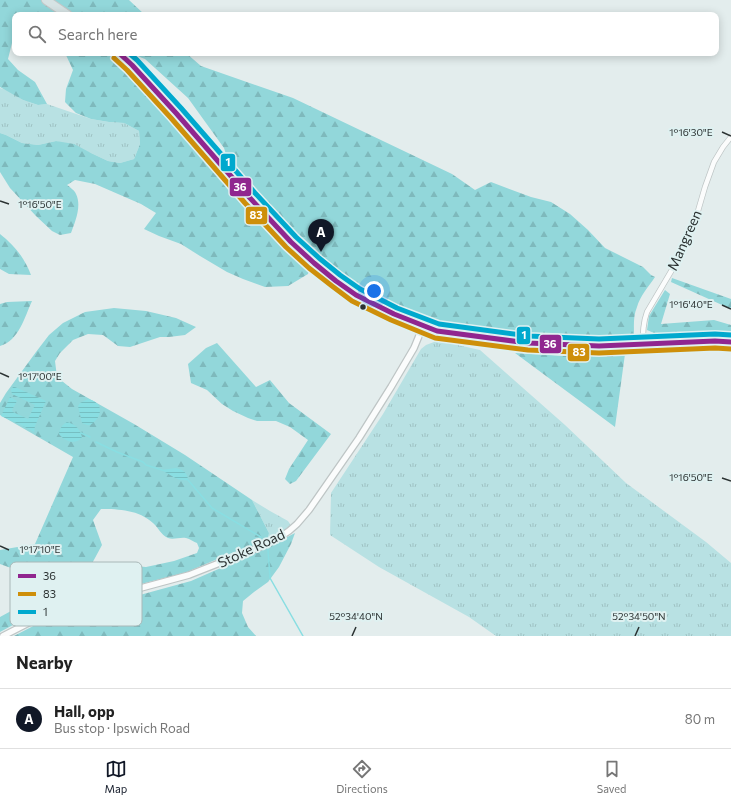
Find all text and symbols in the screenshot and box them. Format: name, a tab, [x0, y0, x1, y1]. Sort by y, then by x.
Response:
search box	[12, 12, 719, 56]
icon: search	[26, 23, 48, 45]
text: Search here	[58, 25, 137, 43]
text: 1°16'30"E	[669, 126, 713, 138]
line badge: 1	[220, 153, 236, 172]
text: 1	[226, 155, 231, 168]
line badge: 36	[229, 177, 252, 197]
text: 36	[233, 180, 247, 193]
text: 1°16'50"E	[18, 198, 62, 210]
line badge: 83	[245, 206, 268, 225]
street label: Mangreen	[663, 207, 705, 273]
text: 83	[249, 208, 263, 221]
pin: A	[308, 219, 334, 252]
your location	[364, 281, 384, 301]
text: 1°16'40"E	[669, 298, 713, 310]
unlabelled marker	[358, 302, 368, 312]
line badge: 1	[516, 326, 531, 345]
text: 1	[522, 328, 527, 341]
line badge: 36	[539, 334, 562, 354]
text: 36	[543, 337, 557, 350]
line badge: 83	[567, 343, 590, 362]
text: 83	[572, 345, 586, 358]
text: 1°17'00"E	[18, 370, 62, 382]
text: 1°16'50"E	[669, 471, 713, 483]
street label: Stoke Road	[215, 525, 287, 571]
text: 1°17'10"E	[19, 543, 61, 555]
legend	[10, 562, 142, 626]
text: 36	[43, 569, 56, 582]
text: 83	[43, 587, 56, 600]
text: 1	[43, 605, 48, 618]
text: 52°34'40"N	[329, 610, 383, 622]
text: 52°34'50"N	[612, 610, 666, 622]
text: Nearby	[16, 652, 73, 673]
text: Hall, opp	[54, 702, 115, 720]
text: A	[24, 711, 34, 727]
text: 80 m	[685, 711, 715, 727]
text: Bus stop · Ipswich Road	[54, 720, 190, 736]
tab: Map	[105, 758, 127, 795]
tab: Directions	[336, 758, 388, 795]
tab: Saved	[597, 758, 626, 795]

